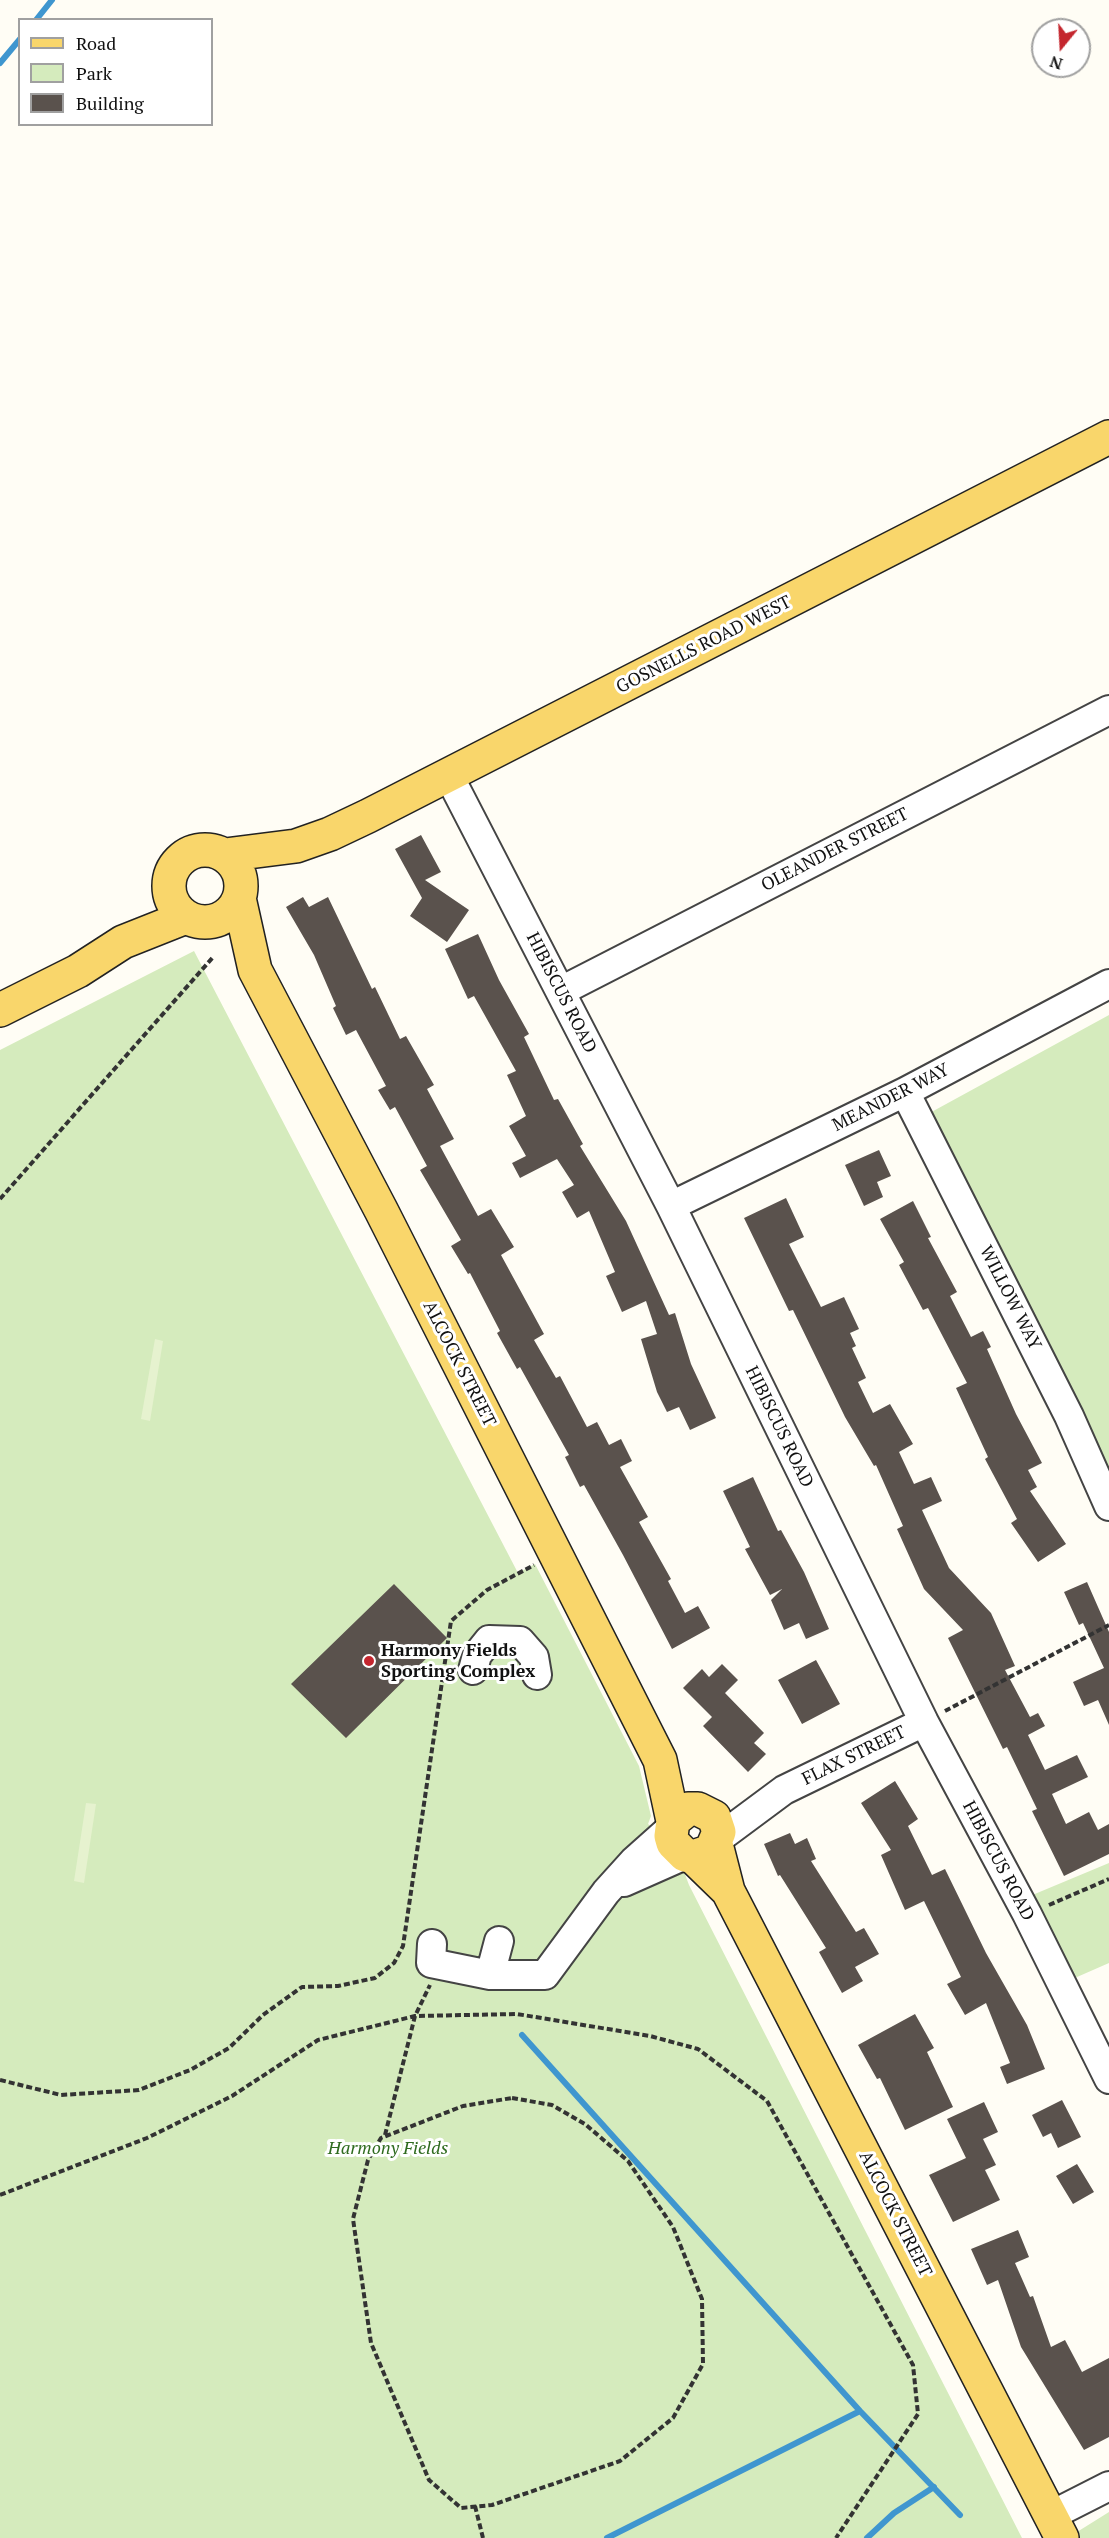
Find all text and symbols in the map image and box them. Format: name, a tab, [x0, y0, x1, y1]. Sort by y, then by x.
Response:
legend	[18, 18, 213, 126]
north arrow	[1031, 18, 1091, 78]
text: Road	[76, 31, 116, 55]
text: N	[1047, 51, 1065, 76]
text: Park	[76, 61, 112, 85]
text: Building	[76, 91, 144, 115]
street label: GOSNELLS ROAD WEST	[613, 591, 795, 699]
street label: OLEANDER STREET	[758, 803, 912, 897]
street label: HIBISCUS ROAD	[521, 929, 601, 1057]
street label: MEANDER WAY	[829, 1059, 953, 1137]
street label: WILLOW WAY	[975, 1242, 1045, 1354]
street label: ALCOCK STREET	[418, 1298, 500, 1430]
street label: HIBISCUS ROAD	[740, 1363, 818, 1491]
place label: Harmony Fields Sporting Complex	[381, 1640, 535, 1682]
marker: Harmony Fields Sporting Complex	[362, 1654, 376, 1668]
street label: FLAX STREET	[799, 1722, 909, 1790]
street label: HIBISCUS ROAD	[957, 1797, 1039, 1925]
park label: Harmony Fields	[328, 2138, 448, 2160]
street label: ALCOCK STREET	[854, 2148, 936, 2280]

